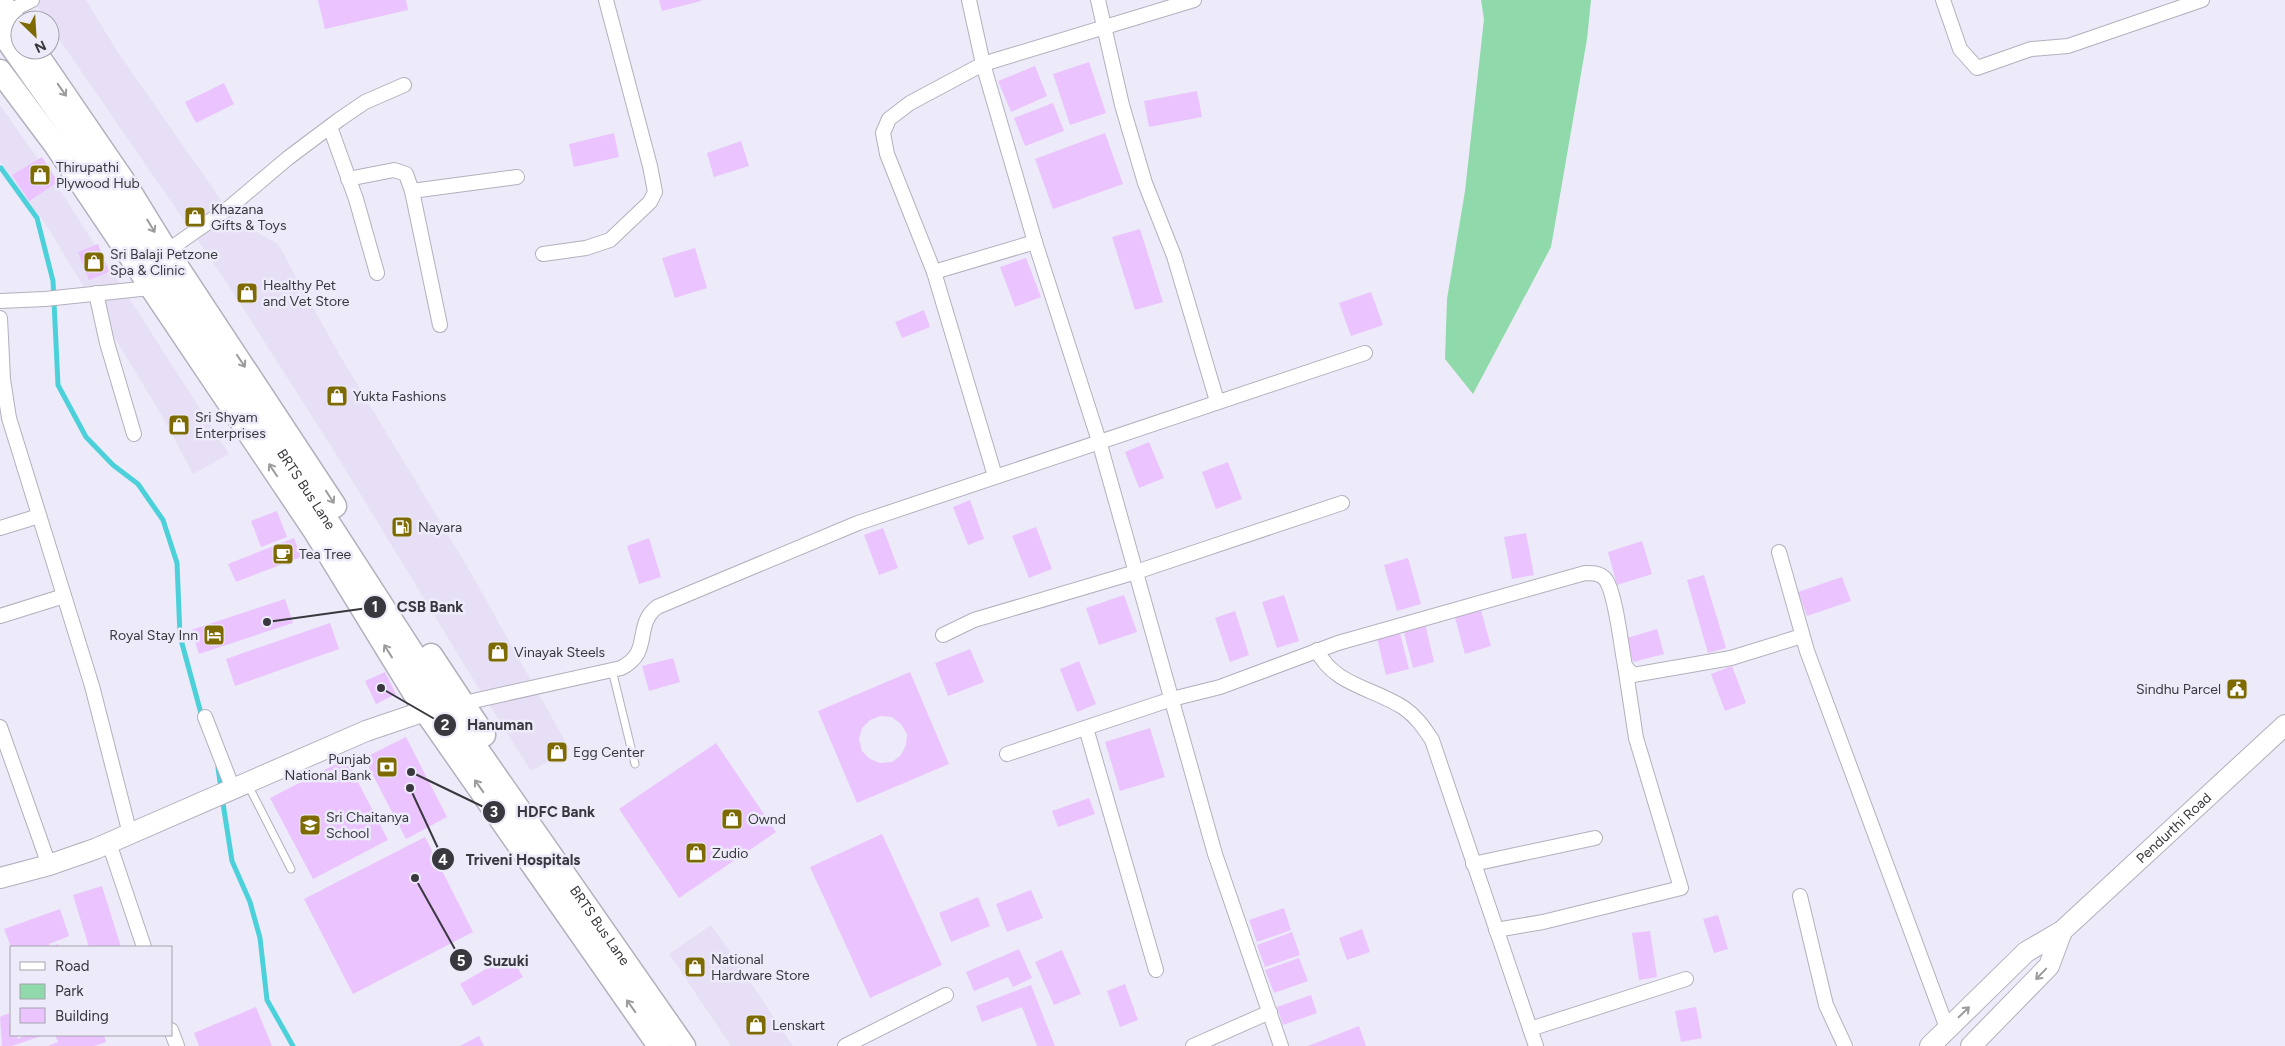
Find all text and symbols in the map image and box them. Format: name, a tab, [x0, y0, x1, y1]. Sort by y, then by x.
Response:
north arrow	[10, 10, 60, 60]
text: N	[32, 36, 49, 56]
one-way arrow	[57, 83, 67, 97]
place label: Thirupathi Plywood Hub	[56, 159, 140, 192]
shop icon: Thirupathi Plywood Hub	[28, 163, 52, 187]
place label: Khazana Gifts & Toys	[211, 201, 287, 234]
shop icon: Khazana Gifts & Toys	[183, 205, 207, 229]
one-way arrow	[147, 218, 157, 232]
place label: Sri Balaji Petzone Spa & Clinic	[110, 246, 218, 279]
shop icon: Sri Balaji Petzone Spa & Clinic	[82, 250, 106, 274]
place label: Healthy Pet and Vet Store	[263, 277, 350, 310]
shop icon: Healthy Pet and Vet Store	[235, 281, 259, 305]
one-way arrow	[236, 354, 246, 368]
shop icon: Yukta Fashions	[325, 384, 349, 408]
place label: Yukta Fashions	[353, 388, 446, 405]
place label: Sri Shyam Enterprises	[195, 409, 266, 442]
shop icon: Sri Shyam Enterprises	[167, 413, 191, 437]
street label: BRTS Bus Lane	[273, 445, 339, 533]
one-way arrow	[268, 463, 278, 477]
one-way arrow	[325, 490, 335, 504]
fuel station icon: Nayara	[390, 515, 414, 539]
place label: Nayara	[418, 519, 462, 536]
cafe icon: Tea Tree	[271, 542, 295, 566]
place label: Tea Tree	[299, 546, 352, 563]
callout: CSB Bank	[362, 592, 474, 622]
text: 1	[372, 598, 378, 616]
text: CSB Bank	[397, 598, 463, 616]
hotel icon: Royal Stay Inn	[202, 623, 226, 647]
place label: Royal Stay Inn	[109, 627, 198, 644]
shop icon: Vinayak Steels	[486, 640, 510, 664]
one-way arrow	[383, 644, 394, 658]
place label: Vinayak Steels	[514, 644, 605, 661]
public building icon: Sindhu Parcel	[2225, 677, 2249, 701]
place label: Sindhu Parcel	[2136, 681, 2221, 698]
callout: Hanuman	[432, 710, 543, 740]
text: 2	[441, 716, 450, 734]
text: Hanuman	[467, 716, 533, 734]
shop icon: Egg Center	[545, 740, 569, 764]
place label: Egg Center	[573, 744, 645, 761]
place label: Punjab National Bank	[285, 751, 371, 784]
bank icon: Punjab National Bank	[375, 755, 399, 779]
one-way arrow	[474, 779, 484, 793]
street label: Pendurthi Road	[2132, 789, 2215, 867]
callout: HDFC Bank	[481, 797, 605, 827]
text: 3	[490, 803, 498, 821]
text: HDFC Bank	[517, 803, 595, 821]
shop icon: Ownd	[720, 807, 744, 831]
place label: Sri Chaitanya School	[326, 809, 409, 842]
place label: Ownd	[748, 811, 786, 828]
school or university icon: Sri Chaitanya School	[298, 813, 322, 837]
shop icon: Zudio	[684, 841, 708, 865]
callout: Triveni Hospitals	[430, 844, 590, 874]
place label: Zudio	[712, 845, 748, 862]
text: 4	[438, 851, 448, 869]
text: Triveni Hospitals	[466, 851, 580, 869]
street label: BRTS Bus Lane	[566, 882, 634, 969]
callout: Suzuki	[448, 945, 538, 975]
legend	[10, 946, 172, 1036]
place label: National Hardware Store	[711, 951, 810, 984]
text: 5	[457, 952, 466, 970]
text: Suzuki	[483, 952, 529, 970]
shop icon: National Hardware Store	[683, 955, 707, 979]
text: Road	[55, 957, 90, 975]
one-way arrow	[2035, 968, 2047, 980]
text: Park	[55, 982, 84, 1000]
one-way arrow	[626, 999, 636, 1013]
one-way arrow	[1958, 1006, 1971, 1018]
text: Building	[55, 1007, 109, 1025]
shop icon: Lenskart	[744, 1013, 768, 1037]
place label: Lenskart	[772, 1017, 825, 1034]

